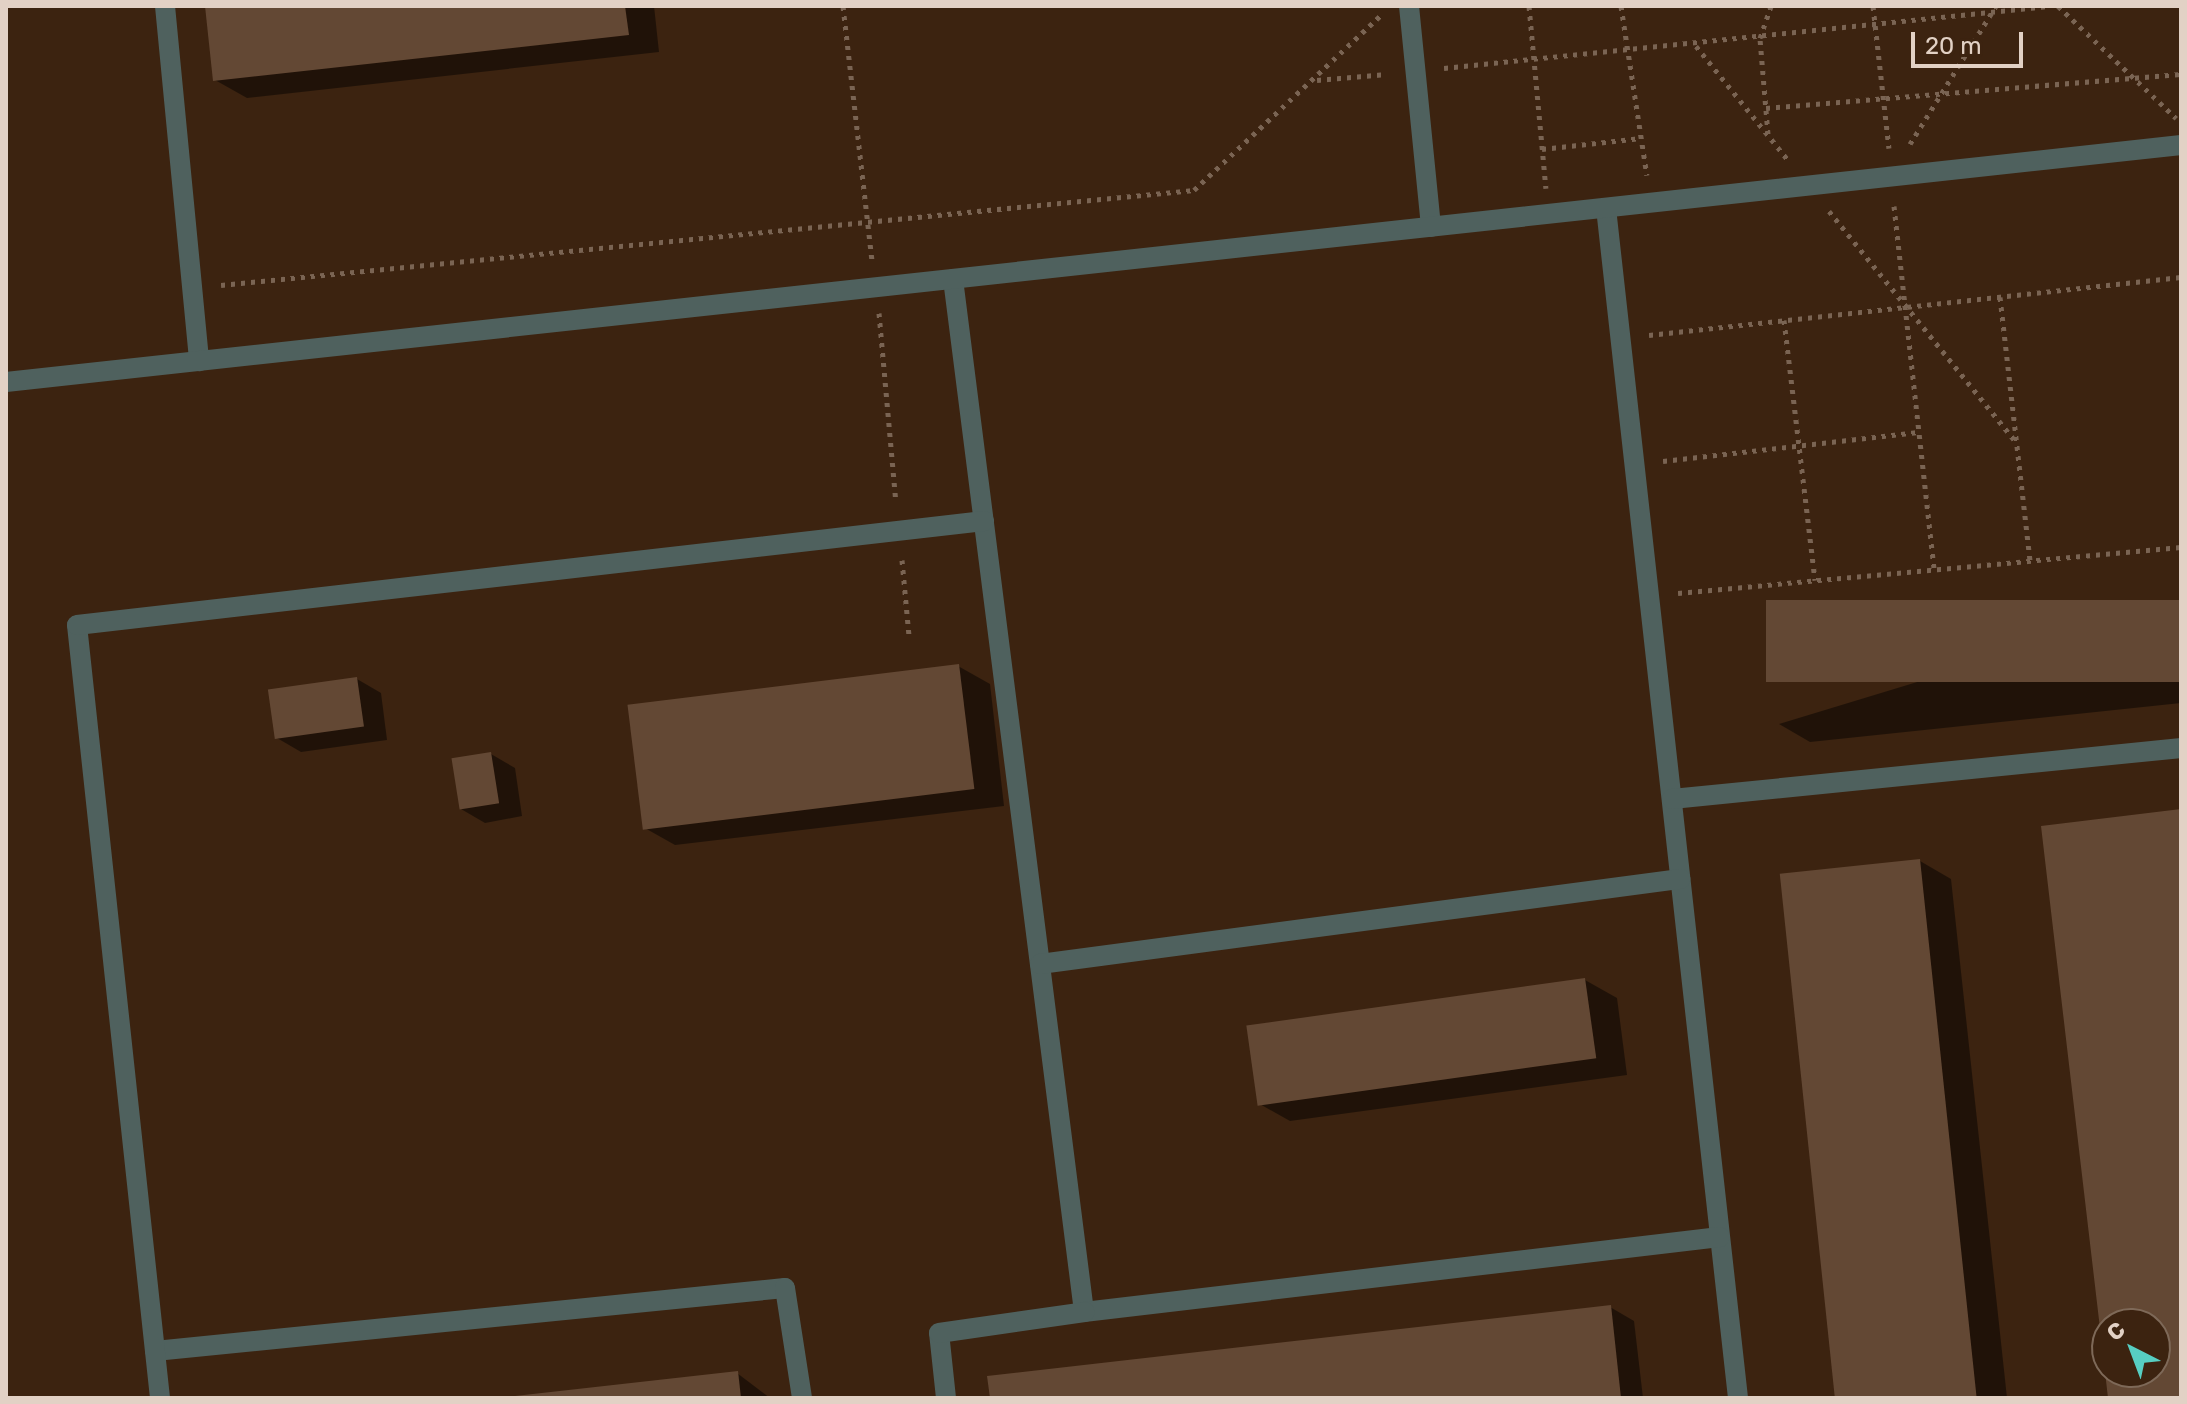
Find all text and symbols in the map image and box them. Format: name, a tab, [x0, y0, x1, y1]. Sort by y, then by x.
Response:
scale bar	[1915, 16, 2027, 66]
text: 20 m	[1925, 32, 1982, 60]
north arrow	[2091, 1308, 2171, 1388]
text: С	[2101, 1316, 2131, 1346]

